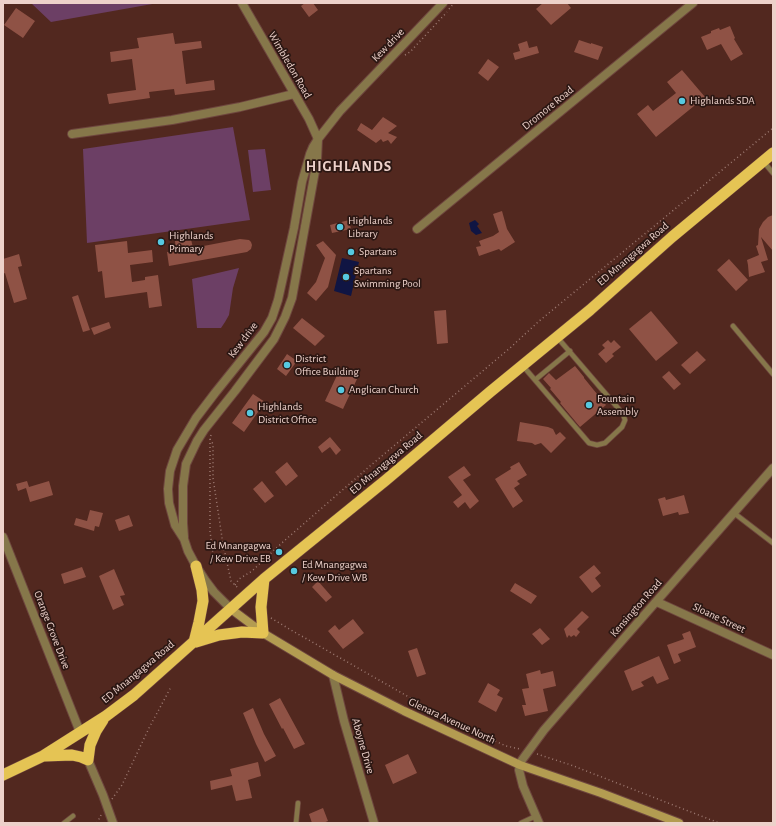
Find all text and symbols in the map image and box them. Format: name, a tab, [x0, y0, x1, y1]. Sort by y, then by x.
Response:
street label: Kew drive	[369, 25, 407, 65]
street label: Wimbledon Road	[266, 29, 314, 101]
street label: Dromore Road	[520, 83, 576, 133]
place label: Highlands SDA	[690, 94, 755, 108]
marker: Highlands SDA	[677, 96, 687, 106]
district label: HIGHLANDS	[306, 157, 392, 175]
place label: Highlands Library	[348, 214, 392, 240]
street label: ED Mnangagwa Road	[594, 219, 672, 289]
marker: Highlands Library	[335, 222, 345, 232]
place label: Highlands Primary	[169, 229, 213, 255]
marker: Highlands Primary	[156, 237, 166, 247]
place label: Spartans	[359, 245, 397, 259]
marker: Spartans	[346, 247, 356, 257]
place label: Spartans Swimming Pool	[354, 264, 421, 290]
marker: Spartans Swimming Pool	[341, 272, 351, 282]
street label: Kew drive	[225, 319, 261, 361]
place label: District Office Building	[295, 352, 359, 378]
marker: District Office Building	[282, 360, 292, 370]
place label: Anglican Church	[349, 383, 419, 397]
marker: Anglican Church	[336, 385, 346, 395]
place label: Fountain Assembly	[597, 392, 638, 418]
place label: Highlands District Office	[258, 400, 317, 426]
marker: Fountain Assembly	[584, 400, 594, 410]
marker: Highlands District Office	[245, 408, 255, 418]
street label: ED Mnangagwa Road	[347, 429, 425, 497]
place label: Ed Mnangagwa / Kew Drive EB	[206, 539, 271, 565]
marker: Ed Mnangagwa / Kew Drive EB	[274, 547, 284, 557]
place label: Ed Mnangagwa / Kew Drive WB	[302, 558, 367, 584]
marker: Ed Mnangagwa / Kew Drive WB	[289, 566, 299, 576]
street label: Kensington Road	[607, 576, 665, 640]
street label: Orange Grove Drive	[31, 589, 73, 671]
street label: Sloane Street	[691, 600, 747, 636]
street label: ED Mnangagwa Road	[99, 638, 177, 706]
street label: Glenara Avenue North	[406, 695, 498, 747]
street label: Aboyne Drive	[349, 717, 377, 775]

